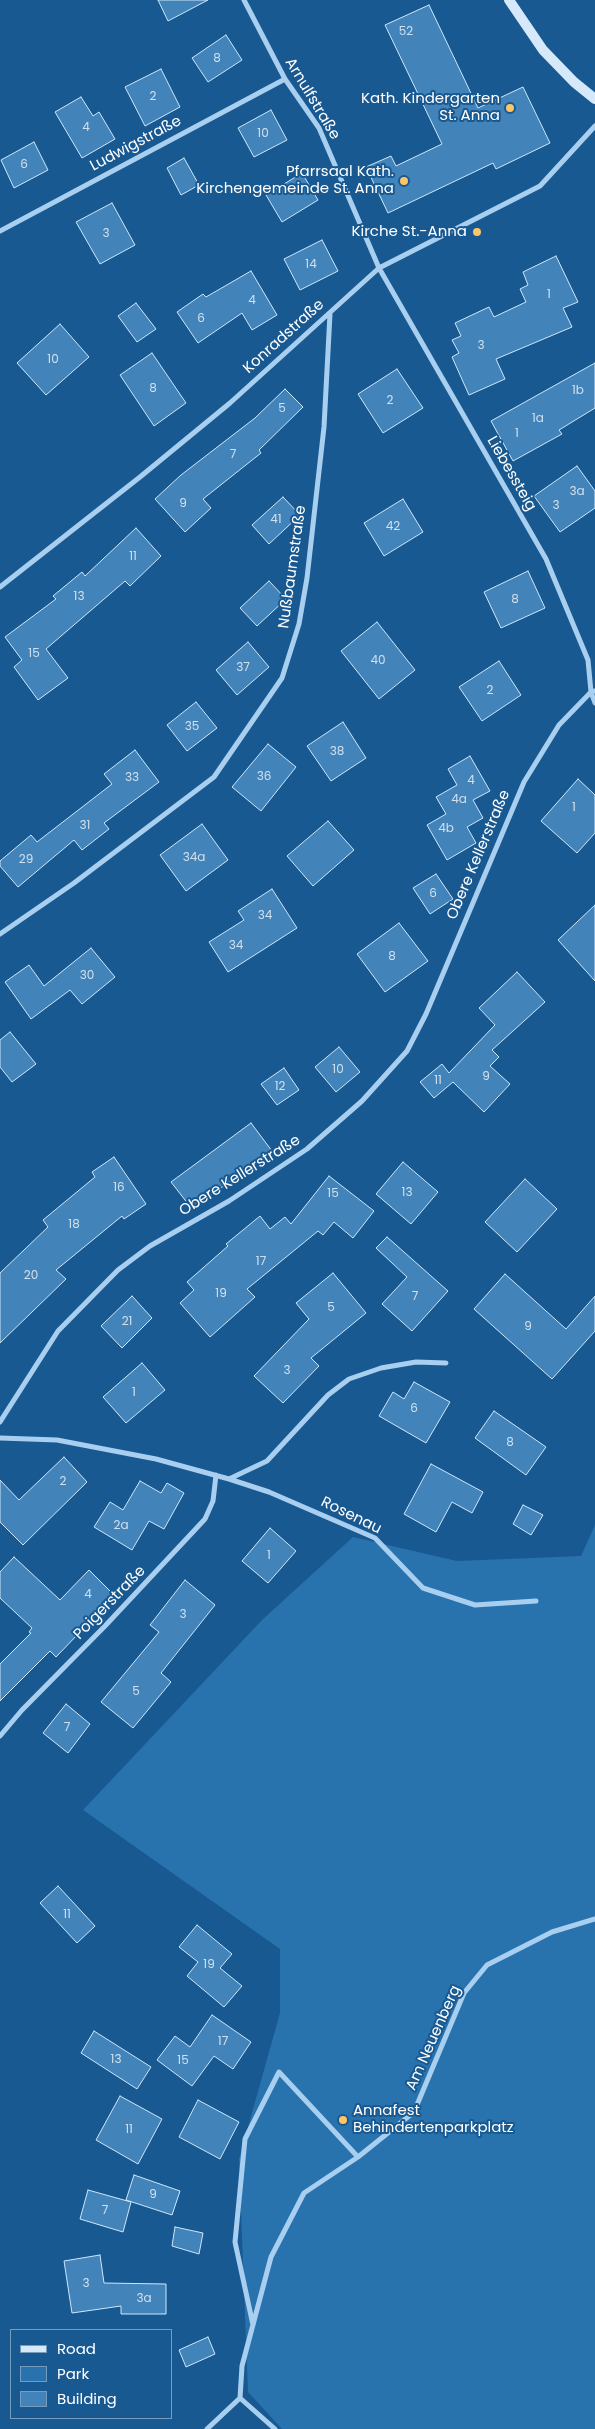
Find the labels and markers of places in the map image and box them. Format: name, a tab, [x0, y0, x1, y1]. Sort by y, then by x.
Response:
place label: Kath. Kindergarten St. Anna	[361, 90, 500, 125]
marker: Kath. Kindergarten St. Anna	[504, 102, 516, 114]
place label: Pfarrsaal Kath. Kirchengemeinde St. Anna	[196, 163, 394, 198]
marker: Pfarrsaal Kath. Kirchengemeinde St. Anna	[398, 175, 410, 187]
place label: Kirche St.-Anna	[352, 223, 467, 241]
marker: Kirche St.-Anna	[471, 226, 483, 238]
place label: Annafest Behindertenparkplatz	[353, 2102, 514, 2137]
marker: Annafest Behindertenparkplatz	[337, 2114, 349, 2126]

